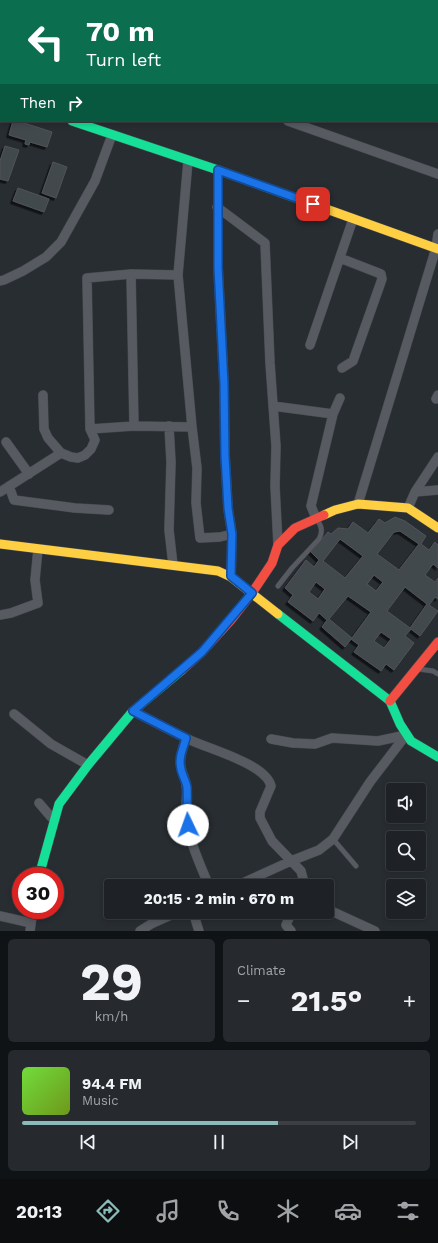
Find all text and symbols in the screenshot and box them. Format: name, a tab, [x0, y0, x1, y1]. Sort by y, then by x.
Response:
text: 70 m	[86, 15, 155, 48]
icon: left	[20, 16, 72, 68]
text: Turn left	[86, 49, 161, 70]
icon: right	[64, 92, 86, 114]
text: Then	[20, 94, 56, 112]
pin	[296, 187, 330, 221]
icon: arrive	[302, 193, 324, 215]
map controls	[386, 783, 426, 919]
button: sound	[386, 783, 426, 823]
position arrow	[167, 804, 209, 846]
button: search	[386, 831, 426, 871]
speed limit sign: 30	[12, 867, 64, 919]
button: layers	[386, 879, 426, 919]
text: 20:15 · 2 min · 670 m	[144, 890, 294, 908]
text: 29	[80, 952, 143, 1013]
text: Climate	[237, 963, 286, 978]
text: 21.5°	[291, 983, 362, 1018]
text: −	[237, 988, 250, 1013]
text: +	[403, 988, 416, 1013]
text: km/h	[95, 1009, 128, 1024]
text: 94.4 FM	[82, 1075, 142, 1093]
text: Music	[82, 1093, 119, 1108]
icon: previous	[77, 1131, 99, 1153]
icon: pause	[208, 1131, 230, 1153]
icon: next	[339, 1131, 361, 1153]
icon: directions	[94, 1197, 122, 1225]
icon: music	[154, 1197, 182, 1225]
icon: phone	[214, 1197, 242, 1225]
icon: climate	[274, 1197, 302, 1225]
icon: car	[334, 1197, 362, 1225]
icon: filters	[394, 1197, 422, 1225]
text: 20:13	[16, 1201, 62, 1222]

